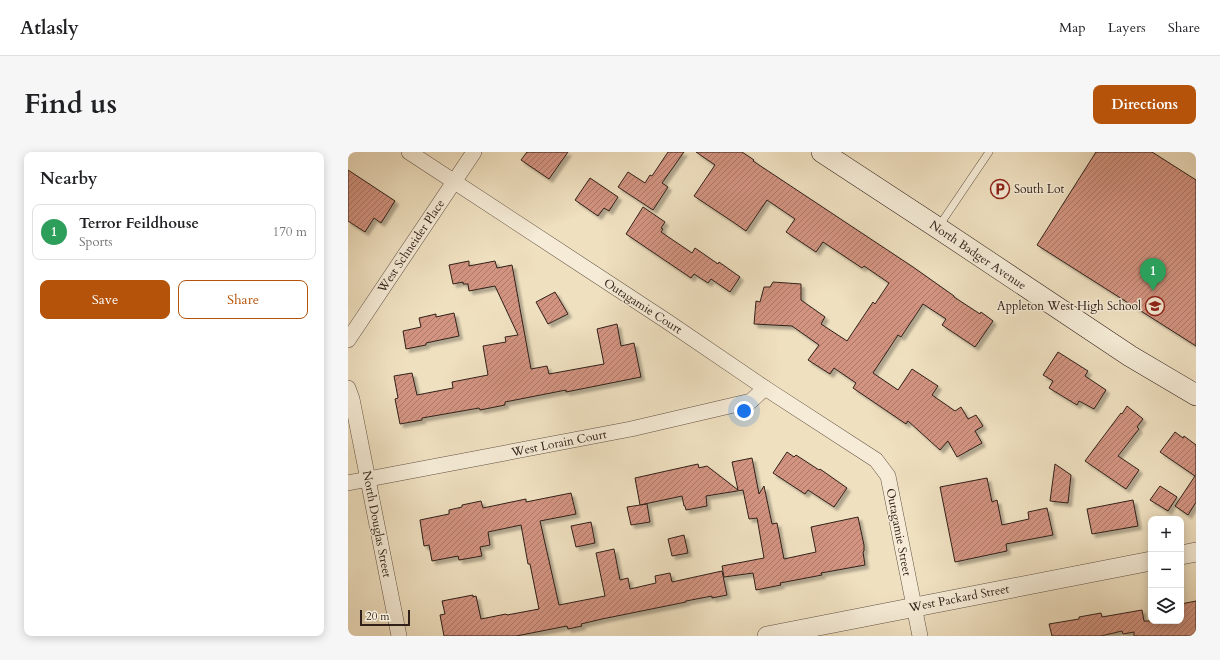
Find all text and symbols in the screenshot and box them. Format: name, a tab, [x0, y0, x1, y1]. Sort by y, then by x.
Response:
text: Atlasly	[20, 15, 79, 41]
text: Map	[1059, 18, 1086, 37]
text: Layers	[1108, 18, 1146, 37]
text: Share	[1168, 18, 1200, 37]
text: Find us	[24, 85, 117, 123]
button: Directions	[1093, 85, 1196, 124]
text: Nearby	[40, 167, 97, 190]
parking icon: South Lot	[989, 178, 1011, 200]
place label: South Lot	[1014, 181, 1064, 197]
street label: West Schneider Place	[373, 196, 448, 297]
text: Terror Feildhouse	[79, 213, 199, 233]
street label: North Badger Avenue	[927, 217, 1029, 293]
text: 1	[51, 223, 57, 241]
text: 170 m	[273, 223, 307, 241]
text: Sports	[79, 233, 113, 251]
pin: 1	[1140, 258, 1166, 291]
street label: Outagamie Court	[601, 275, 685, 337]
button: Save	[40, 280, 170, 319]
button: Share	[178, 280, 308, 319]
school or university icon: Appleton West High School	[1144, 295, 1166, 317]
place label: Appleton West High School	[997, 298, 1141, 314]
your location	[734, 401, 754, 421]
street label: West Lorain Court	[509, 426, 608, 460]
street label: North Douglas Street	[359, 469, 395, 579]
street label: Outagamie Street	[883, 487, 915, 577]
map controls	[1148, 516, 1184, 624]
button: +	[1148, 516, 1184, 552]
button: −	[1148, 552, 1184, 588]
street label: West Packard Street	[906, 580, 1011, 616]
button: layers	[1148, 588, 1184, 624]
scale bar	[360, 608, 410, 627]
text: 20 m	[366, 609, 390, 624]

